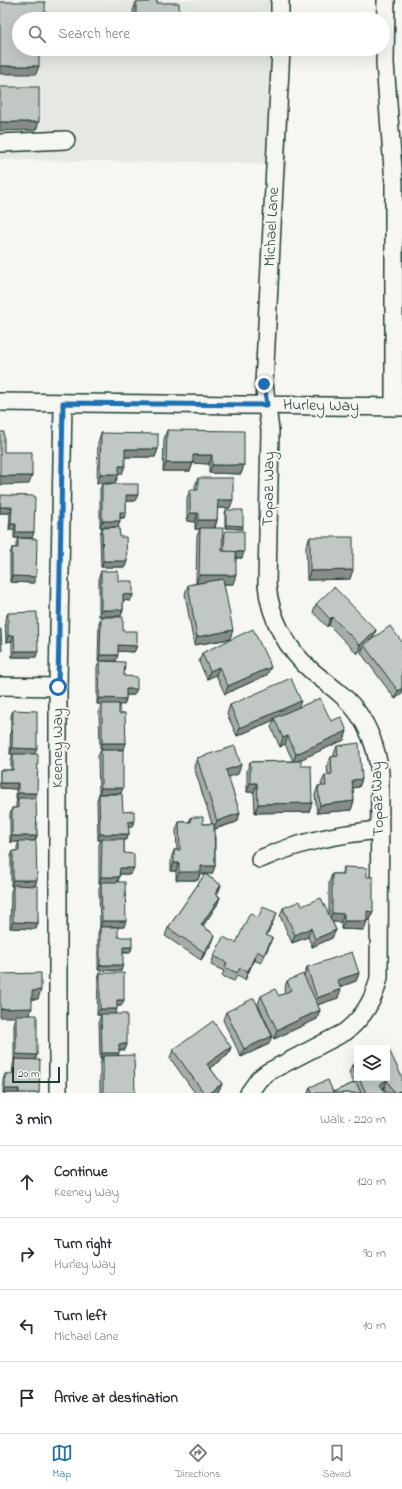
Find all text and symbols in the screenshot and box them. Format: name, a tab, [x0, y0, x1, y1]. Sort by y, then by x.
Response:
search box	[12, 12, 390, 56]
icon: search	[26, 23, 48, 45]
text: Search here	[58, 23, 130, 45]
street label: Michael Lane	[258, 186, 286, 267]
route end	[255, 375, 273, 393]
street label: Hurley Way	[283, 393, 359, 419]
street label: Topaz Way	[256, 451, 282, 527]
route start	[49, 678, 67, 696]
street label: Keeney Way	[46, 708, 70, 788]
street label: Topaz Way	[365, 761, 391, 837]
map controls	[354, 1045, 390, 1081]
button: layers	[354, 1045, 390, 1081]
scale bar	[12, 1065, 60, 1084]
text: 20 m	[18, 1066, 40, 1082]
text: 3 min	[16, 1107, 52, 1132]
text: Walk · 220 m	[320, 1110, 386, 1129]
text: Continue	[54, 1161, 108, 1183]
icon: ahead	[16, 1171, 38, 1193]
text: 120 m	[356, 1172, 386, 1191]
text: Keeney Way	[54, 1183, 119, 1202]
text: Turn right	[54, 1233, 112, 1255]
icon: right	[16, 1243, 38, 1265]
text: 90 m	[363, 1244, 386, 1263]
text: Hurley Way	[54, 1255, 116, 1274]
text: Turn left	[54, 1305, 107, 1327]
icon: left	[16, 1315, 38, 1337]
text: 10 m	[363, 1316, 386, 1335]
text: Michael Lane	[54, 1327, 119, 1346]
icon: arrive	[16, 1387, 38, 1409]
text: Arrive at destination	[54, 1387, 178, 1409]
tab: Map	[51, 1442, 73, 1482]
tab: Directions	[175, 1442, 220, 1482]
tab: Saved	[322, 1442, 351, 1482]

